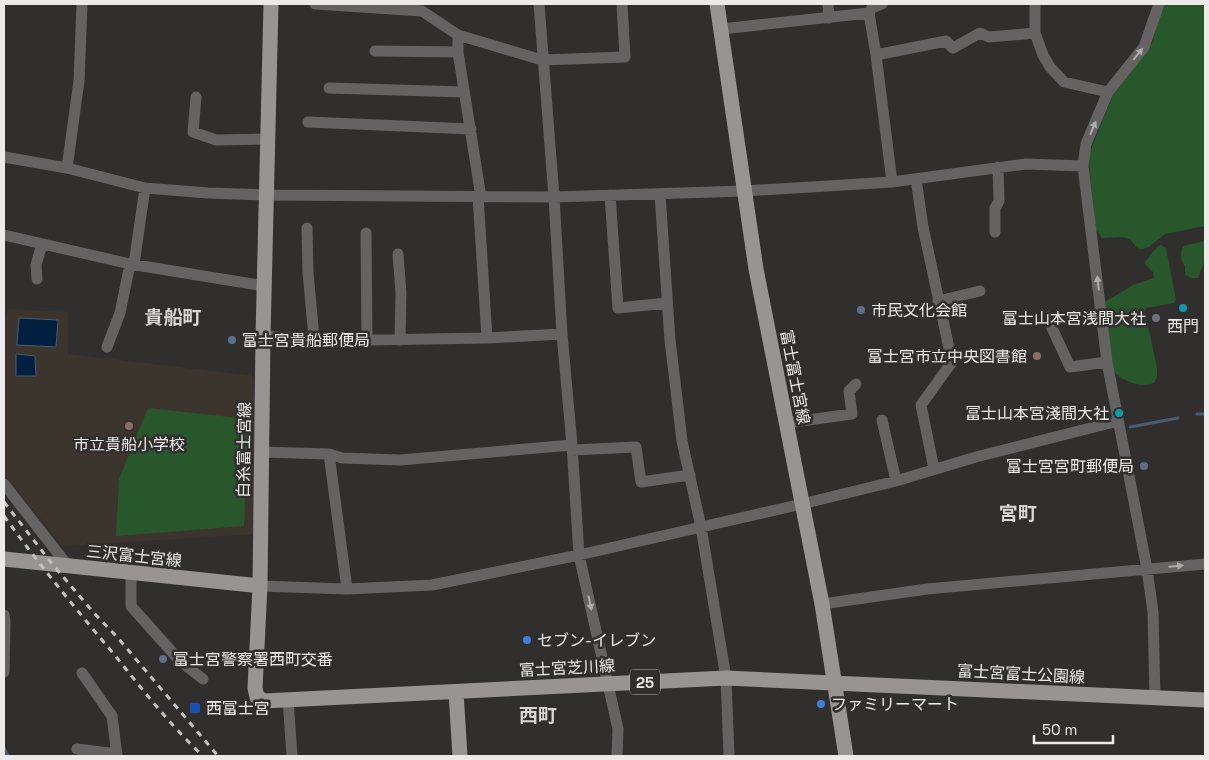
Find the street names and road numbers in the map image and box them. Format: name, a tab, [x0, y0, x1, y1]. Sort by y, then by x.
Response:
street label: 富士富士宮線	[776, 328, 814, 426]
street label: 白糸富士宮線	[233, 402, 255, 498]
street label: 三沢富士宮線	[85, 541, 183, 571]
street label: 富士宮芝川線	[519, 655, 615, 681]
street label: 富士宮富士公園線	[957, 660, 1085, 688]
road number: 25	[630, 670, 660, 694]

